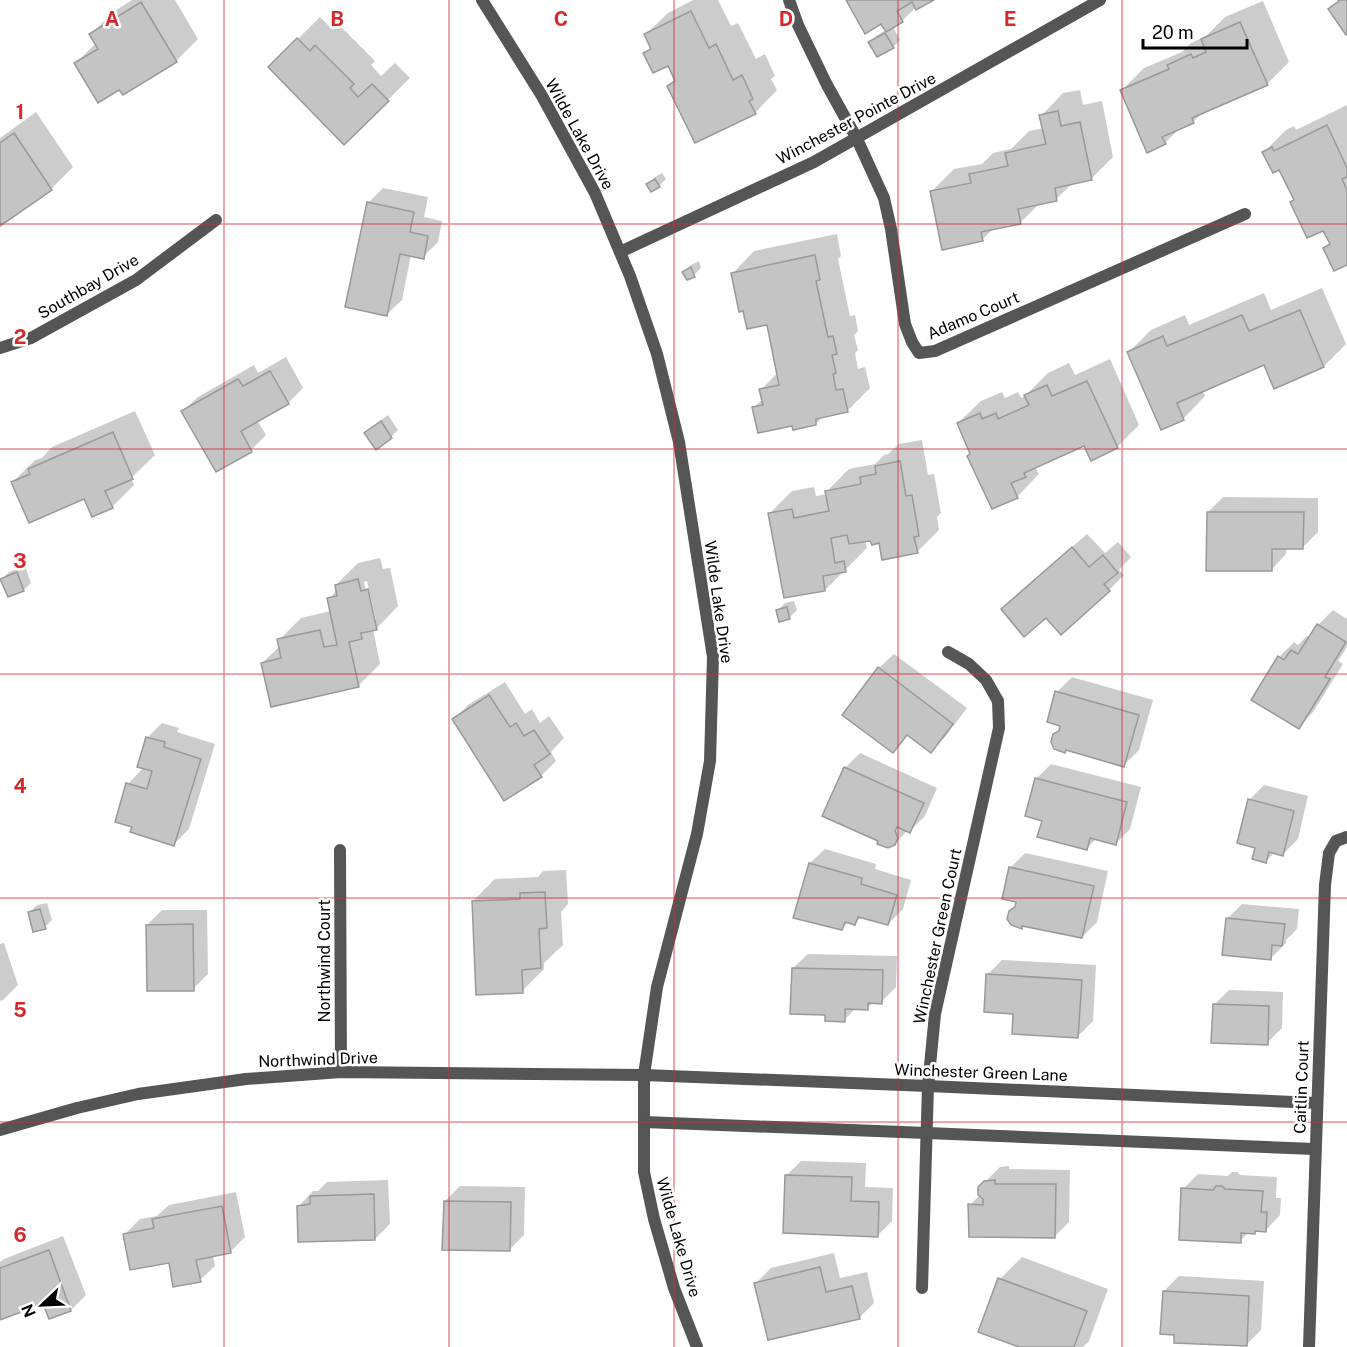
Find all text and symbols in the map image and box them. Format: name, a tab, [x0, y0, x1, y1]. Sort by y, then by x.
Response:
text: A	[105, 7, 119, 31]
text: B	[330, 7, 344, 31]
text: C	[554, 7, 568, 31]
text: D	[779, 7, 793, 31]
text: E	[1004, 7, 1016, 31]
scale bar	[1143, 12, 1246, 50]
text: 20 m	[1152, 22, 1194, 43]
street label: Winchester Pointe Drive	[773, 68, 939, 169]
street label: Wilde Lake Drive	[541, 76, 618, 193]
text: 1	[16, 100, 24, 124]
street label: Southbay Drive	[34, 250, 142, 323]
street label: Adamo Court	[924, 288, 1022, 343]
text: 2	[14, 325, 26, 349]
street label: Wilde Lake Drive	[700, 539, 737, 665]
text: 3	[13, 549, 27, 573]
text: 4	[13, 774, 27, 798]
street label: Winchester Green Court	[910, 846, 965, 1026]
street label: Northwind Court	[315, 899, 334, 1023]
text: 5	[13, 998, 27, 1022]
street label: Caitlin Court	[1290, 1040, 1313, 1134]
street label: Northwind Drive	[258, 1048, 378, 1071]
street label: Winchester Green Lane	[894, 1060, 1068, 1085]
street label: Wilde Lake Drive	[652, 1175, 705, 1299]
text: 6	[13, 1223, 27, 1247]
north arrow	[12, 1275, 72, 1335]
text: N	[17, 1301, 40, 1320]

